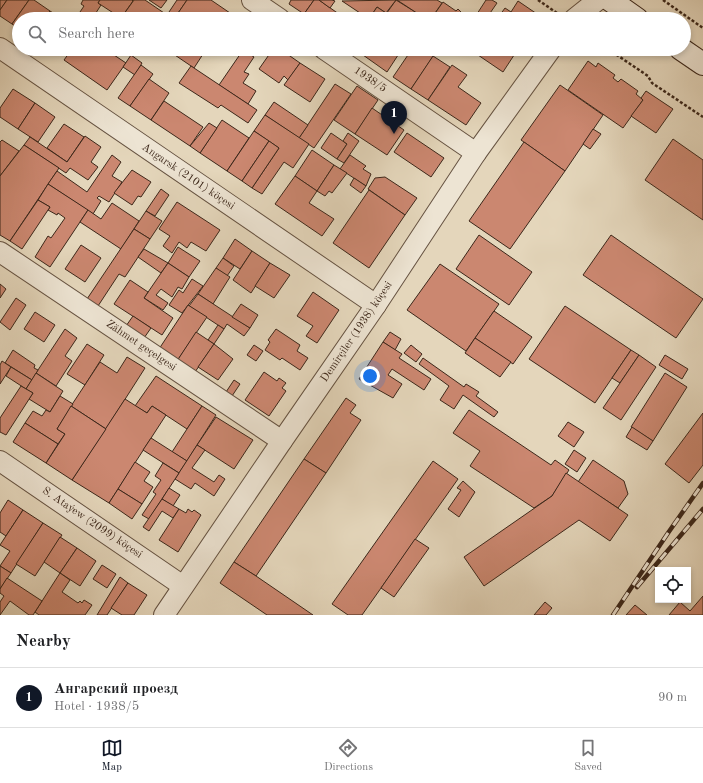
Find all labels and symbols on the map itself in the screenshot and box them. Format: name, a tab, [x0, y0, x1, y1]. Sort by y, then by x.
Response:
street label: 1938/5	[352, 65, 388, 95]
pin: 1	[381, 101, 407, 134]
street label: Angarsk (2101) köçesi	[140, 142, 236, 212]
street label: Demirçiler (1938) köçesi	[319, 280, 395, 384]
street label: Zähmet geçelgesi	[104, 319, 178, 373]
your location	[360, 366, 380, 386]
street label: S. Ataýew (2099) köçesi	[40, 485, 144, 561]

